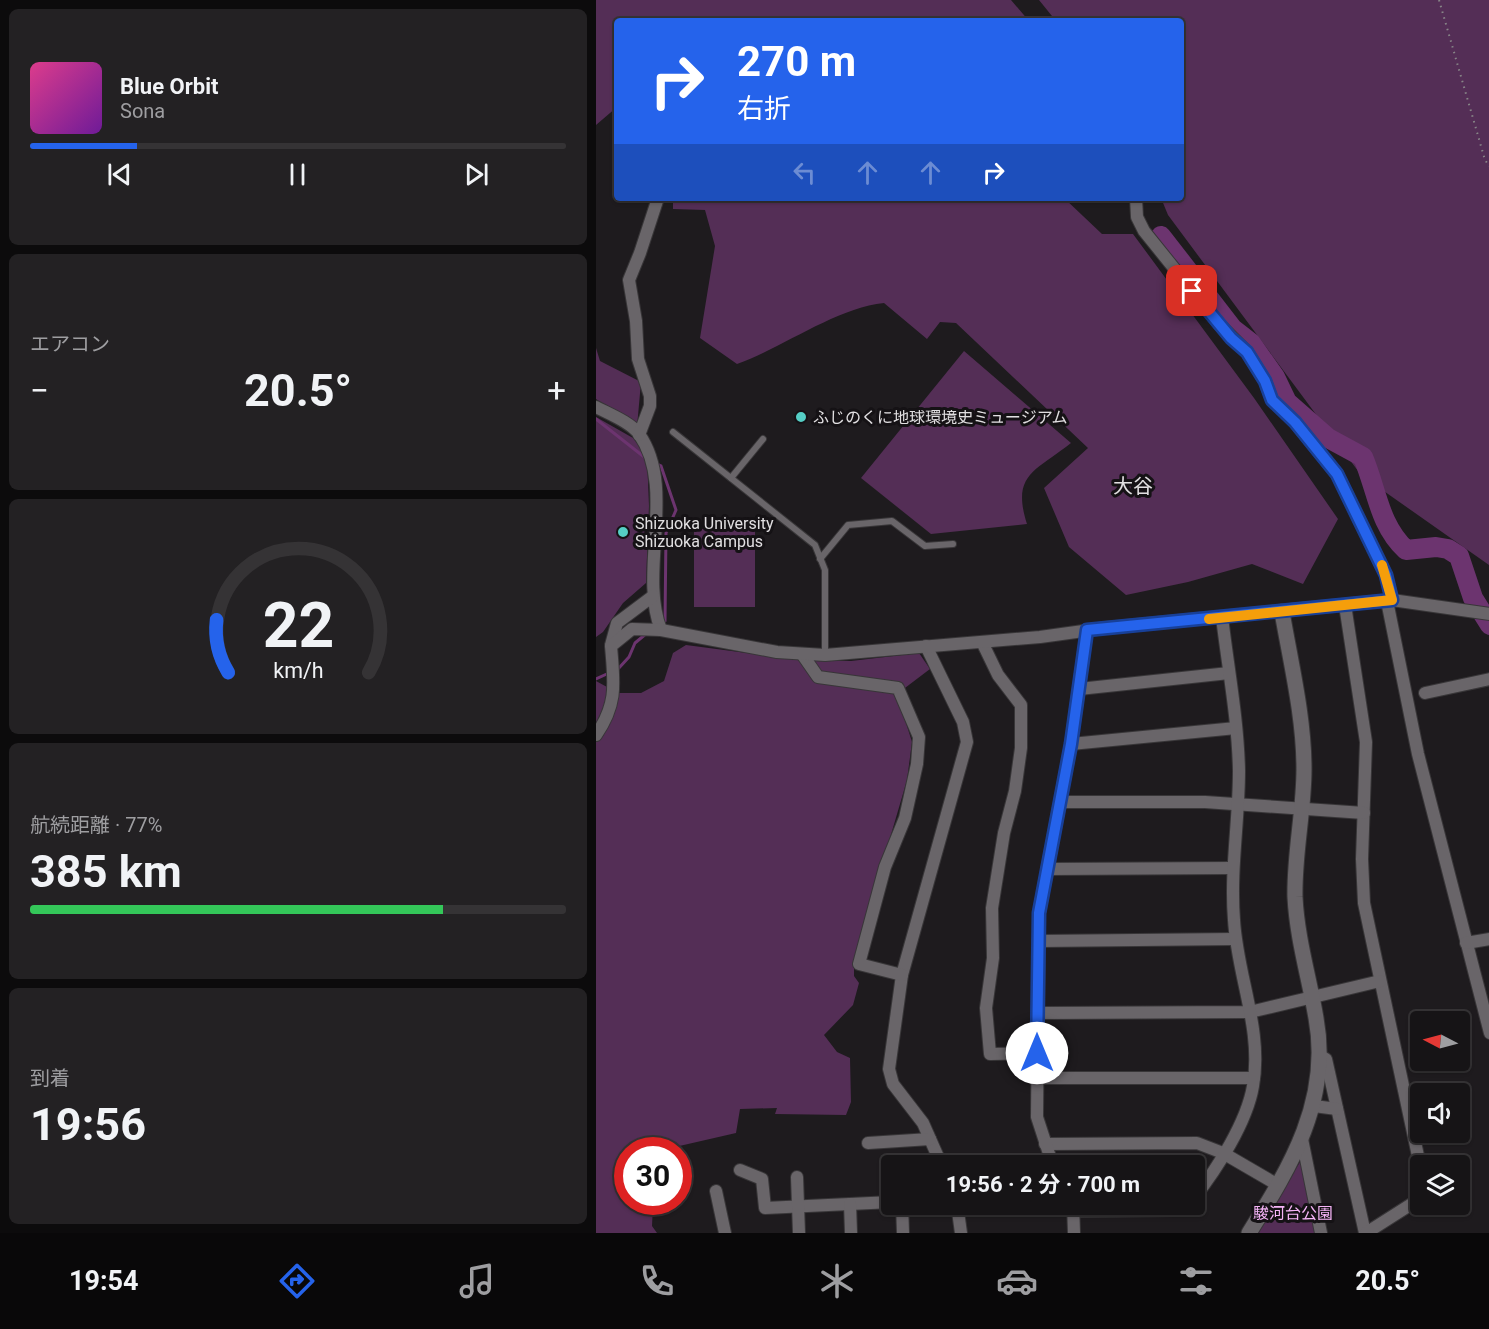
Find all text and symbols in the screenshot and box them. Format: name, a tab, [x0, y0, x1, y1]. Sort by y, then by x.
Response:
text: 270 m	[737, 37, 856, 86]
icon: right	[638, 42, 716, 120]
text: Blue Orbit	[120, 74, 218, 99]
text: 右折	[737, 93, 791, 125]
text: Sona	[120, 99, 165, 123]
icon: left	[788, 156, 821, 189]
icon: ahead	[851, 156, 884, 189]
icon: ahead	[914, 156, 947, 189]
icon: right	[977, 156, 1010, 189]
icon: previous	[103, 158, 136, 191]
icon: pause	[281, 158, 314, 191]
icon: next	[460, 158, 493, 191]
pin	[1166, 265, 1217, 316]
icon: arrive	[1175, 274, 1208, 307]
text: エアコン	[30, 332, 110, 356]
text: 20.5°	[244, 364, 352, 417]
text: −	[30, 371, 49, 410]
text: +	[547, 371, 566, 410]
place label: ふじのくに地球環境史ミュージアム	[813, 408, 1068, 427]
marker: ふじのくに地球環境史ミュージアム	[794, 410, 808, 424]
district label: 大谷	[1113, 474, 1153, 498]
place label: Shizuoka University Shizuoka Campus	[635, 514, 774, 551]
marker: Shizuoka University Shizuoka Campus	[616, 525, 630, 539]
text: 22	[262, 590, 334, 663]
text: km/h	[273, 659, 323, 684]
text: 航続距離 · 77%	[30, 813, 162, 837]
text: 385 km	[30, 845, 182, 898]
north arrow	[1410, 1011, 1470, 1071]
map controls	[1410, 1011, 1470, 1215]
position arrow	[1005, 1021, 1069, 1085]
text: 到着	[30, 1066, 70, 1090]
button: sound	[1410, 1083, 1470, 1143]
text: 19:56	[30, 1098, 146, 1151]
speed limit sign: 30	[614, 1137, 692, 1215]
button: layers	[1410, 1155, 1470, 1215]
text: 19:56 · 2 分 · 700 m	[946, 1172, 1140, 1197]
park label: 駿河台公園	[1253, 1204, 1333, 1223]
icon: directions	[276, 1260, 318, 1302]
icon: music	[456, 1260, 498, 1302]
icon: phone	[636, 1260, 678, 1302]
icon: climate	[816, 1260, 858, 1302]
icon: car	[996, 1260, 1038, 1302]
icon: filters	[1175, 1260, 1217, 1302]
text: 19:54	[69, 1265, 138, 1297]
text: 20.5°	[1355, 1265, 1420, 1297]

